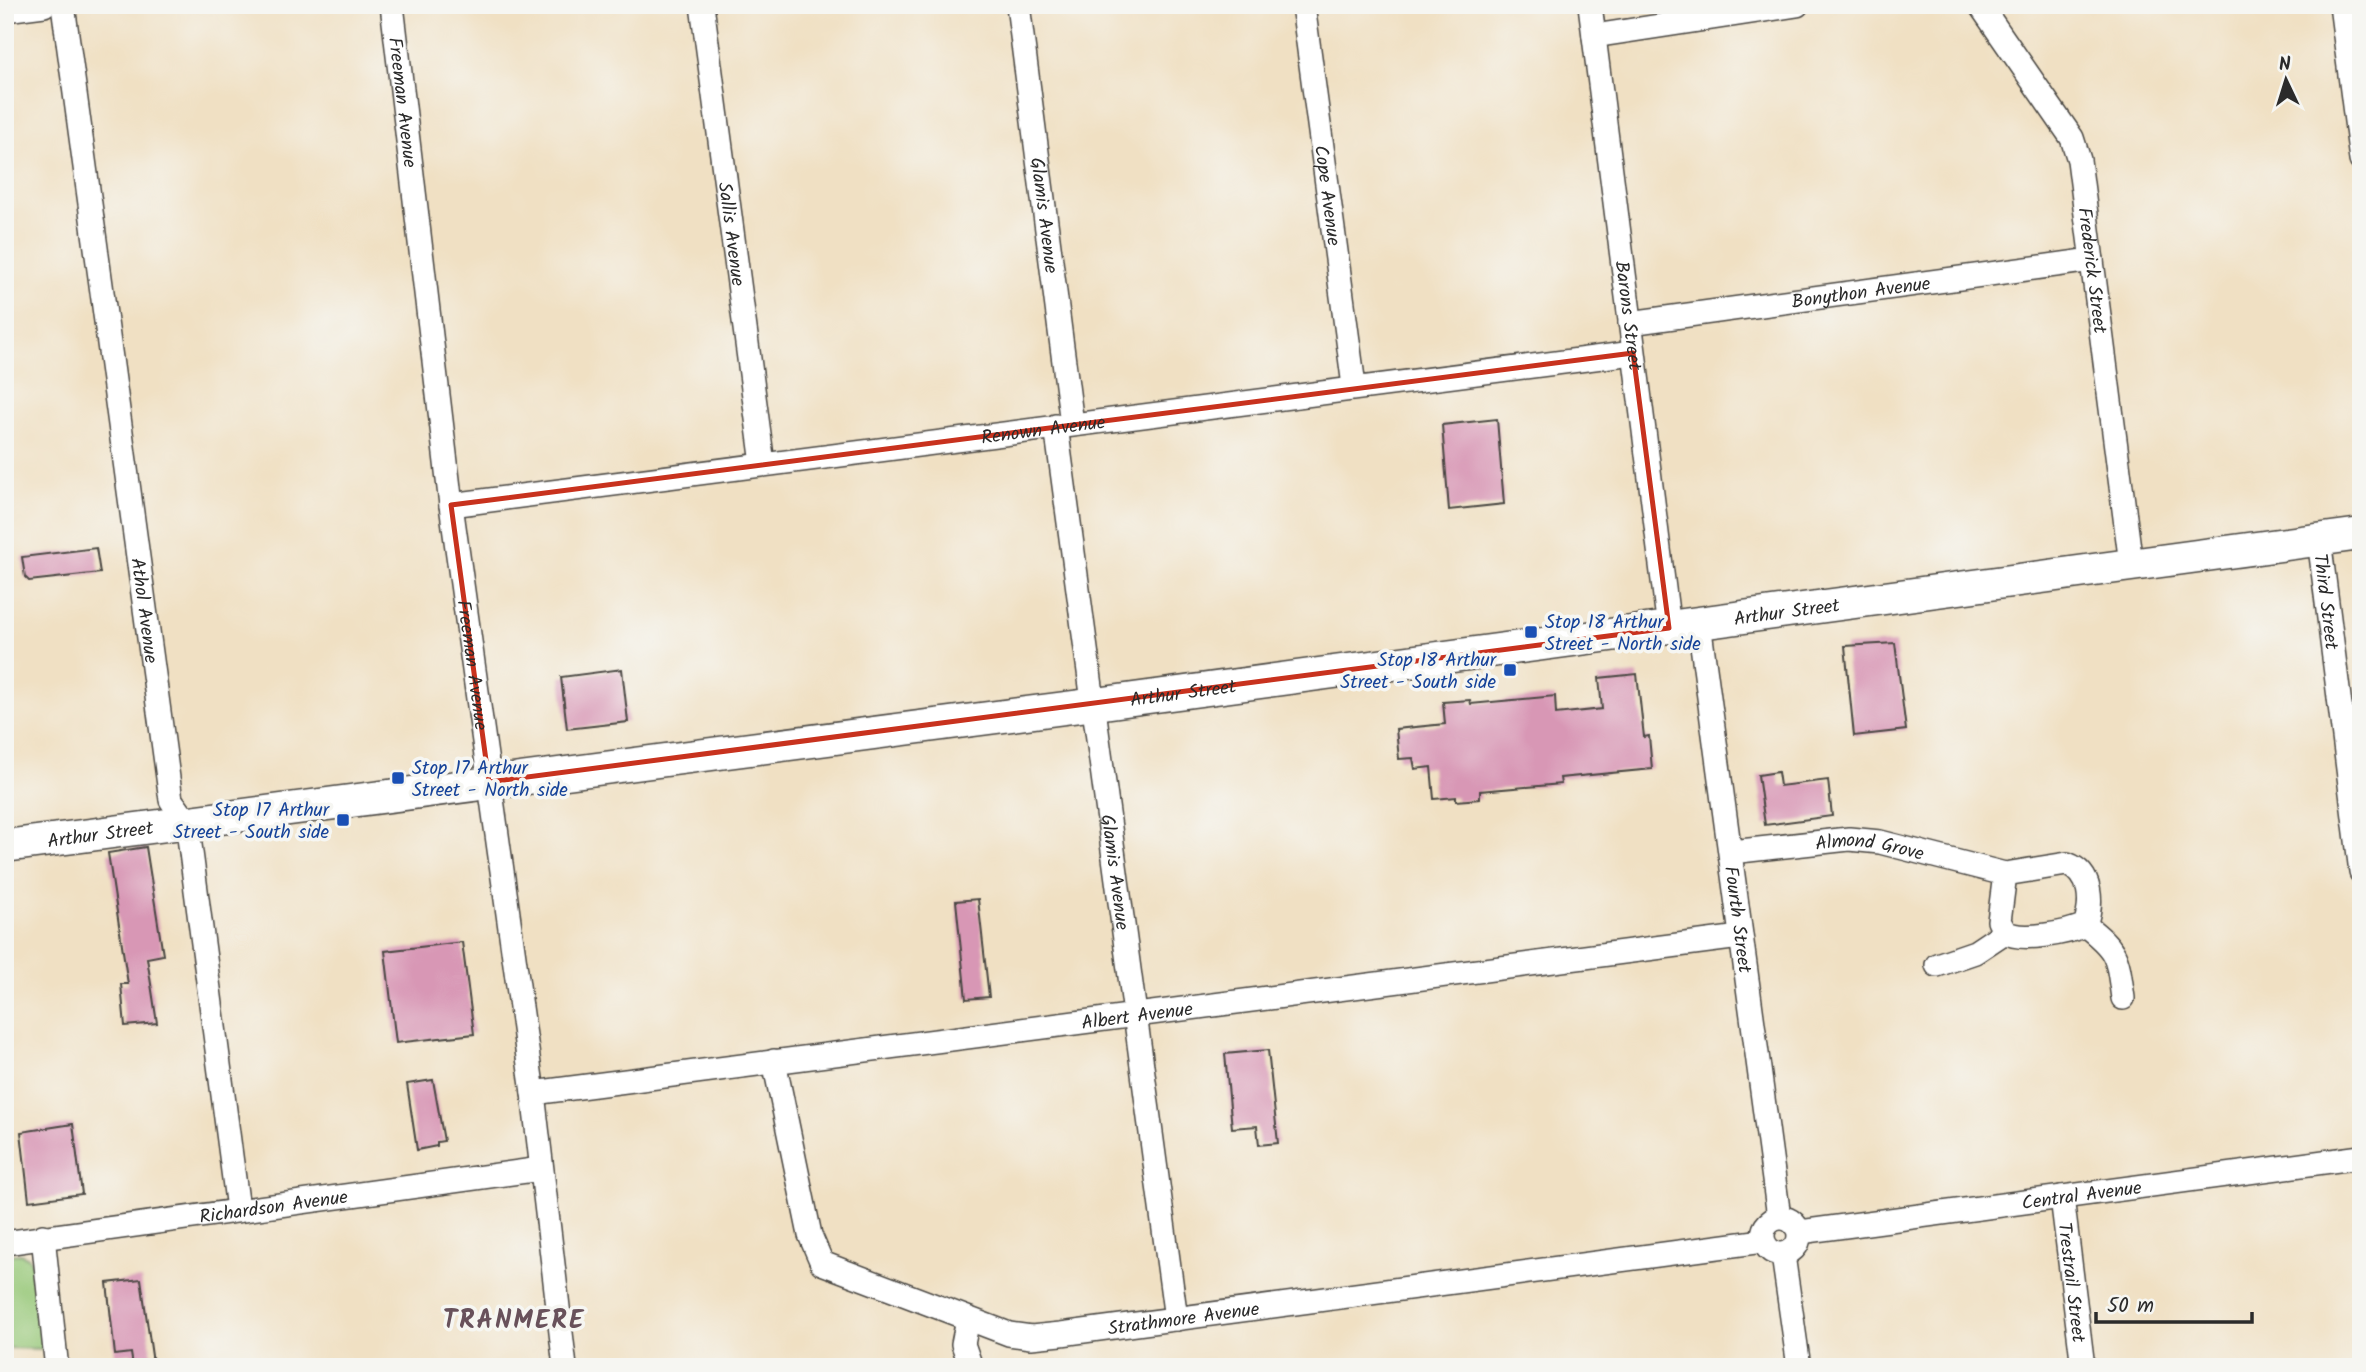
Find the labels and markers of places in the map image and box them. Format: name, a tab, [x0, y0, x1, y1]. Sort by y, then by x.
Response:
place label: Stop 18 Arthur Street - North side	[1545, 608, 1701, 660]
marker: Stop 18 Arthur Street - North side	[1523, 624, 1539, 640]
place label: Stop 18 Arthur Street - South side	[1340, 646, 1498, 698]
marker: Stop 18 Arthur Street - South side	[1502, 662, 1518, 678]
place label: Stop 17 Arthur Street - North side	[412, 754, 568, 806]
marker: Stop 17 Arthur Street - North side	[390, 770, 406, 786]
place label: Stop 17 Arthur Street - South side	[173, 796, 331, 848]
marker: Stop 17 Arthur Street - South side	[335, 812, 351, 828]

